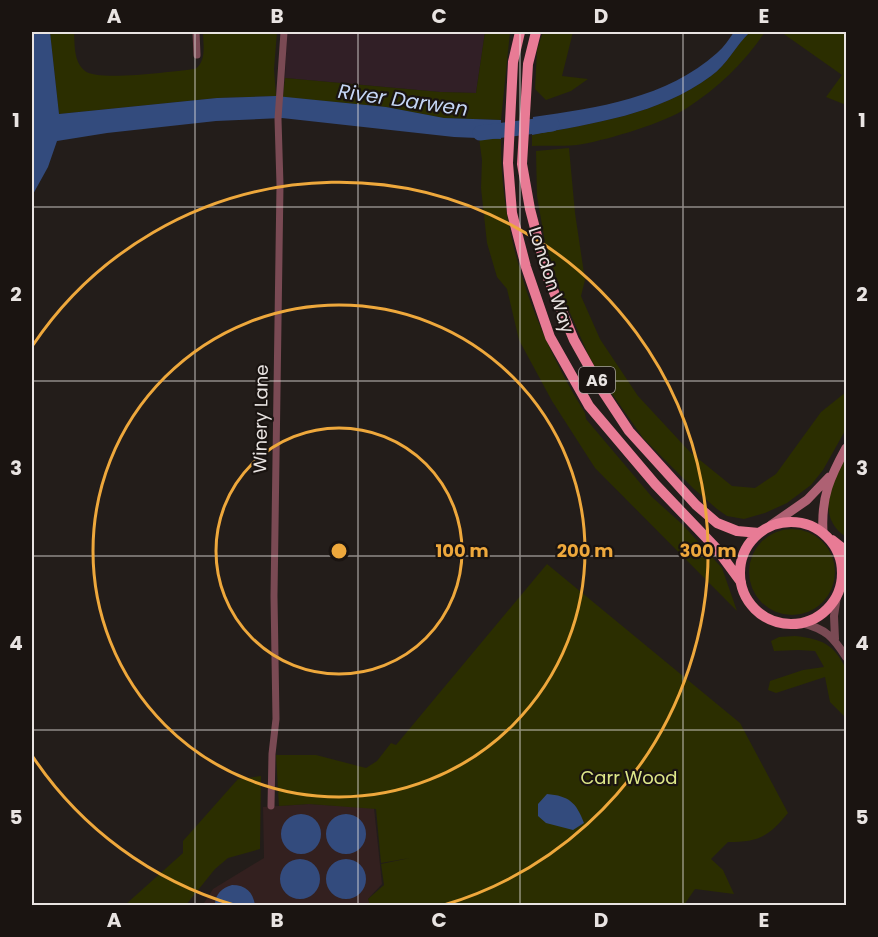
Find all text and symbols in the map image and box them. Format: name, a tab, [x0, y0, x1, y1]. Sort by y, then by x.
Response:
text: A	[107, 2, 122, 30]
text: B	[270, 2, 284, 30]
text: C	[431, 2, 447, 30]
text: D	[594, 2, 608, 30]
text: E	[759, 2, 769, 30]
water label: River Darwen	[336, 77, 470, 123]
text: 1	[12, 106, 20, 134]
text: 1	[858, 106, 866, 134]
street label: London Way	[522, 223, 580, 336]
text: 2	[10, 280, 22, 308]
text: 2	[856, 280, 868, 308]
street label: Winery Lane	[247, 364, 274, 474]
road number: A6	[579, 367, 615, 393]
text: 3	[10, 454, 22, 482]
text: 3	[856, 454, 868, 482]
text: 100 m	[435, 538, 489, 563]
text: 200 m	[557, 538, 613, 563]
text: 300 m	[679, 538, 737, 563]
centre of rings	[329, 541, 349, 561]
text: 4	[9, 629, 23, 657]
text: 4	[855, 629, 869, 657]
park label: Carr Wood	[580, 765, 678, 790]
text: 5	[10, 803, 23, 831]
text: 5	[856, 803, 869, 831]
text: A	[107, 906, 122, 934]
text: B	[270, 906, 284, 934]
text: C	[431, 906, 447, 934]
text: D	[594, 906, 608, 934]
text: E	[759, 906, 769, 934]

